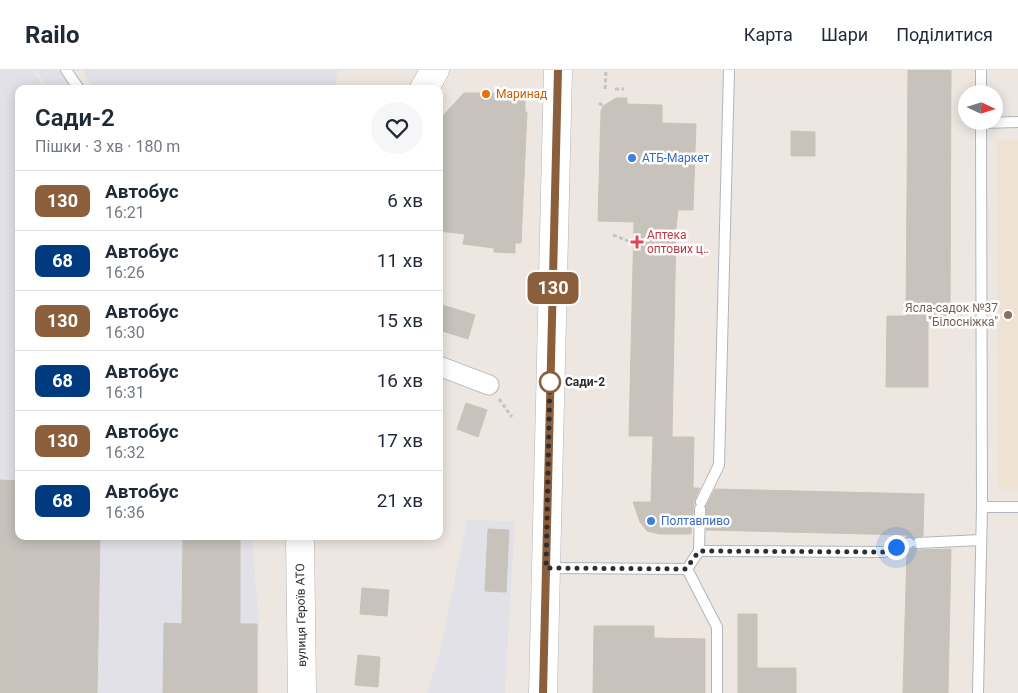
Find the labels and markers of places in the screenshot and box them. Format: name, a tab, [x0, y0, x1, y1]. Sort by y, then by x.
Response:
place label: Маринад	[496, 87, 547, 101]
marker: Маринад	[480, 88, 492, 100]
place label: АТБ-Маркет	[642, 151, 710, 165]
marker: АТБ-Маркет	[626, 152, 638, 164]
place label: Аптека оптових ц‥	[647, 228, 709, 256]
marker: Аптека оптових ц‥	[631, 236, 643, 248]
place label: Ясла-садок №37 "Білосніжка"	[905, 301, 998, 329]
marker: Ясла-садок №37 "Білосніжка"	[1002, 309, 1014, 321]
marker: Сади-2	[539, 371, 561, 393]
place label: Сади-2	[565, 375, 605, 389]
place label: Полтавпиво	[661, 514, 730, 528]
marker: Полтавпиво	[645, 515, 657, 527]

